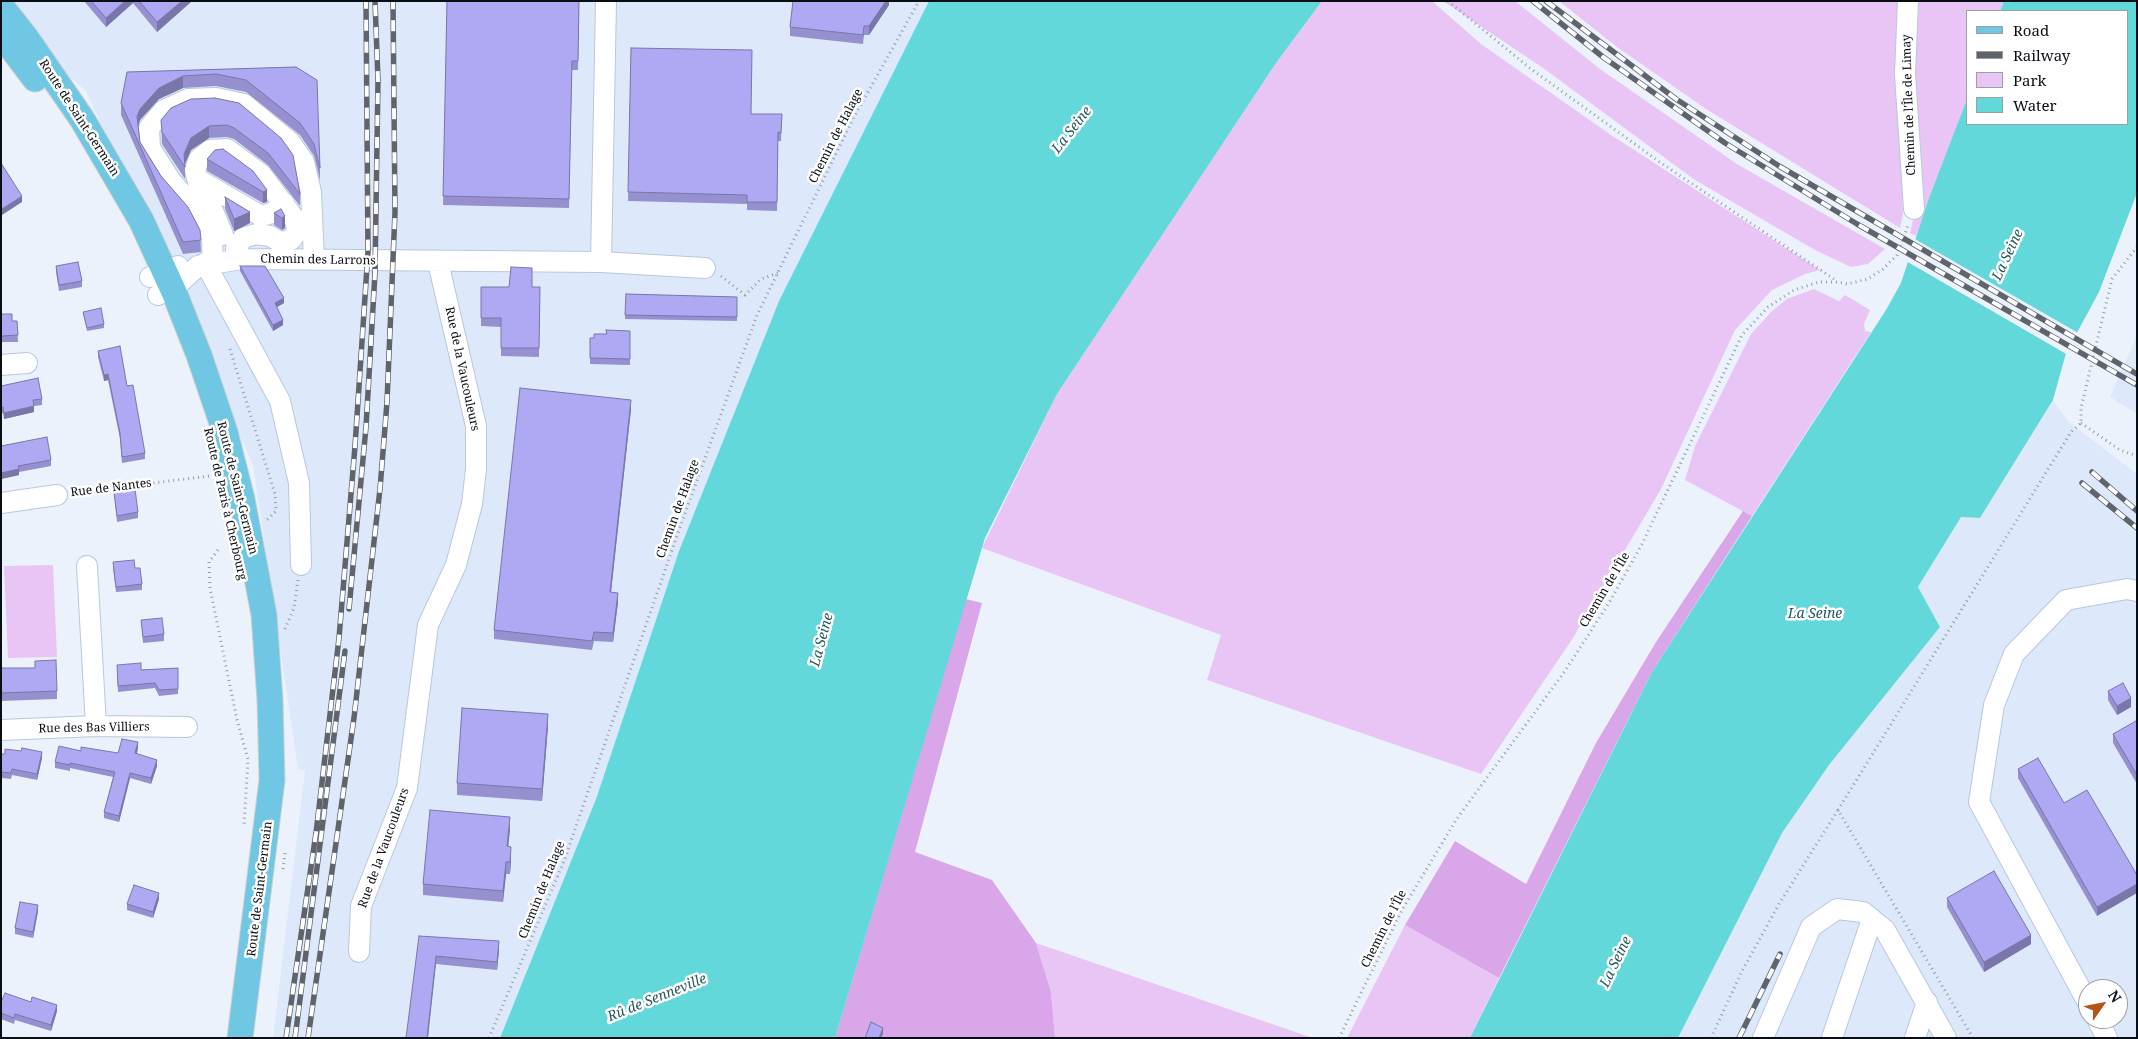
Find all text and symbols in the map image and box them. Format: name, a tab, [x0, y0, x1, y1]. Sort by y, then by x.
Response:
legend	[1966, 10, 2128, 125]
text: Road	[2013, 20, 2049, 40]
street label: Chemin de l'Île de Limay	[1899, 34, 1919, 176]
text: Railway	[2013, 45, 2070, 65]
street label: Route de Saint-Germain	[36, 57, 122, 179]
text: Park	[2013, 70, 2046, 90]
street label: Chemin de Halage	[806, 86, 866, 186]
text: Water	[2013, 95, 2056, 115]
water label: La Seine	[1049, 103, 1095, 157]
water label: La Seine	[1989, 227, 2027, 283]
street label: Chemin des Larrons	[260, 252, 376, 268]
street label: Rue de la Vaucouleurs	[442, 306, 482, 432]
street label: Route de Saint-Germain	[214, 420, 260, 556]
street label: Route de Paris à Cherbourg	[200, 426, 250, 582]
street label: Chemin de Halage	[653, 458, 703, 560]
street label: Rue de Nantes	[70, 476, 152, 500]
street label: Chemin de l'Île	[1577, 550, 1633, 630]
water label: La Seine	[1788, 606, 1842, 622]
water label: La Seine	[807, 611, 837, 669]
street label: Rue des Bas Villiers	[38, 720, 150, 736]
street label: Rue de la Vaucouleurs	[356, 786, 412, 910]
street label: Route de Saint-Germain	[245, 821, 275, 957]
street label: Chemin de Halage	[516, 839, 568, 941]
street label: Chemin de l'Île	[1358, 888, 1410, 970]
water label: La Seine	[1596, 934, 1636, 990]
water label: Rû de Senneville	[605, 970, 709, 1026]
north arrow	[2078, 979, 2128, 1029]
text: N	[2104, 986, 2126, 1006]

